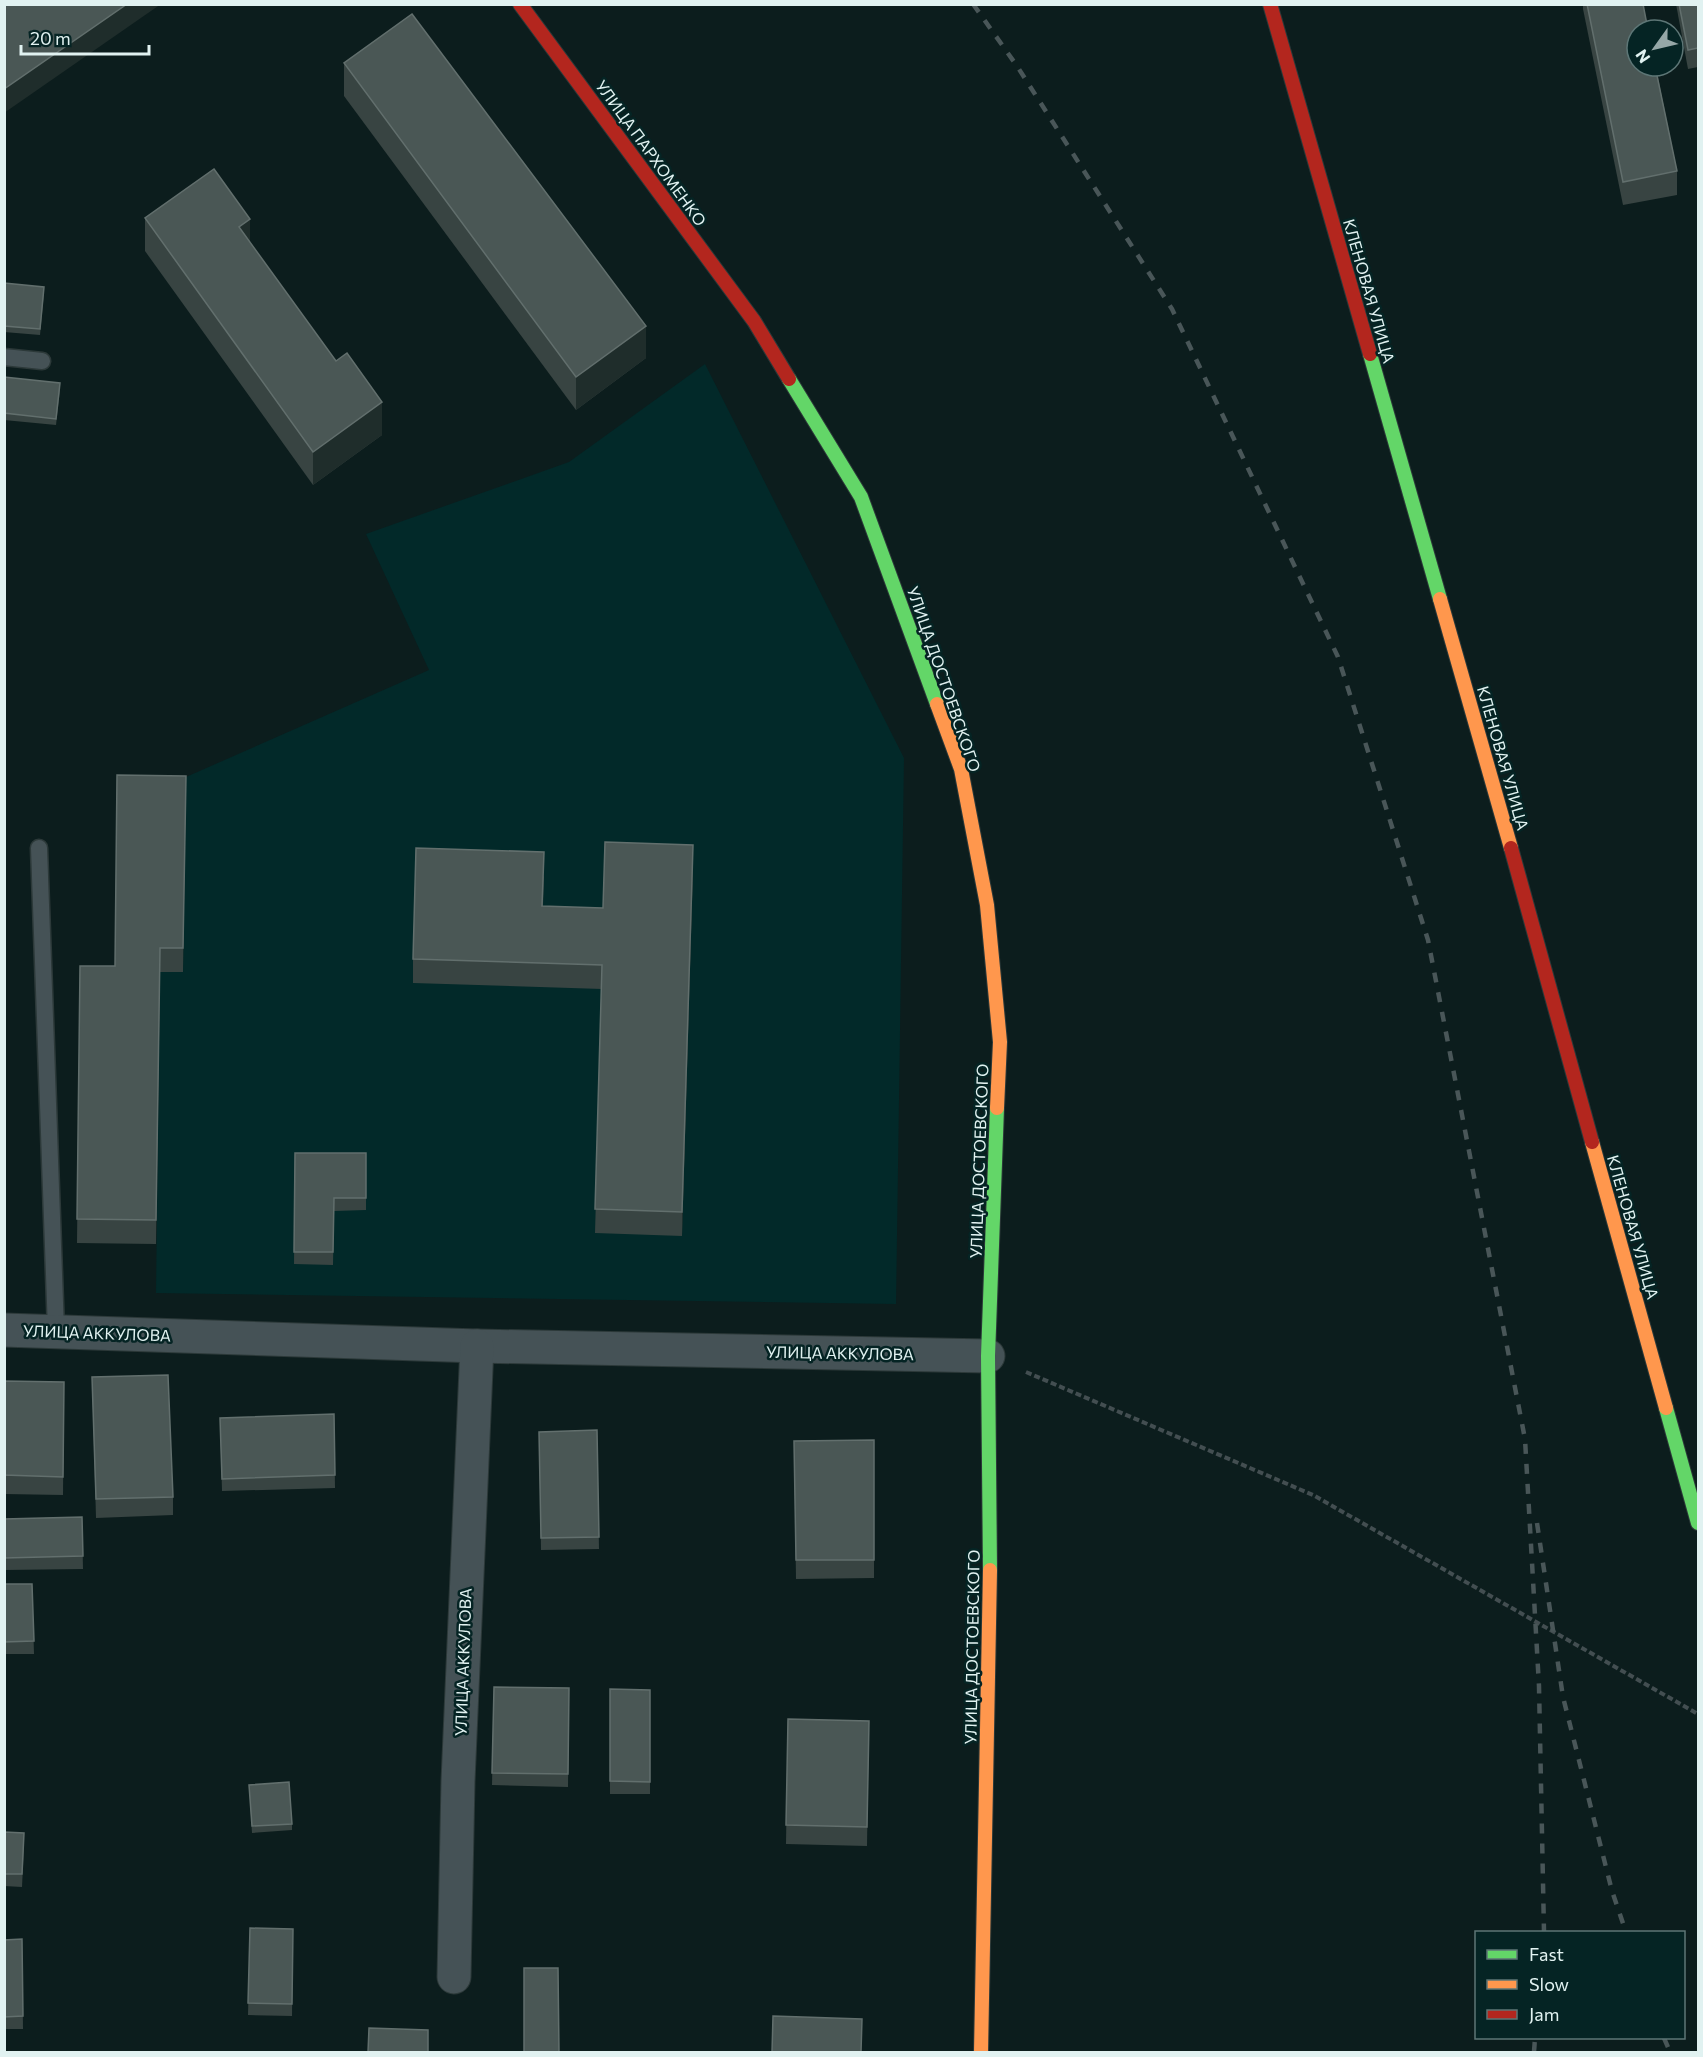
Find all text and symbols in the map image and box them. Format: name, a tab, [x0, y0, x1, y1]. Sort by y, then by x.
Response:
scale bar	[21, 18, 148, 56]
north arrow	[1625, 18, 1685, 78]
text: 20 m	[30, 27, 71, 49]
text: N	[1631, 46, 1653, 67]
street label: УЛИЦА ПАРХОМЕНКО	[592, 76, 711, 229]
street label: КЛЕНОВАЯ УЛИЦА	[1340, 217, 1399, 365]
street label: УЛИЦА ДОСТОЕВСКОГО	[904, 584, 985, 774]
street label: КЛЕНОВАЯ УЛИЦА	[1474, 684, 1533, 832]
street label: УЛИЦА ДОСТОЕВСКОГО	[966, 1063, 991, 1259]
street label: КЛЕНОВАЯ УЛИЦА	[1604, 1153, 1663, 1301]
street label: УЛИЦА АККУЛОВА	[23, 1320, 171, 1345]
street label: УЛИЦА АККУЛОВА	[766, 1342, 914, 1363]
street label: УЛИЦА ДОСТОЕВСКОГО	[960, 1549, 983, 1745]
street label: УЛИЦА АККУЛОВА	[450, 1588, 475, 1736]
legend	[1475, 1931, 1685, 2039]
text: Fast	[1529, 1943, 1564, 1965]
text: Slow	[1529, 1973, 1569, 1995]
text: Jam	[1529, 2003, 1559, 2025]

